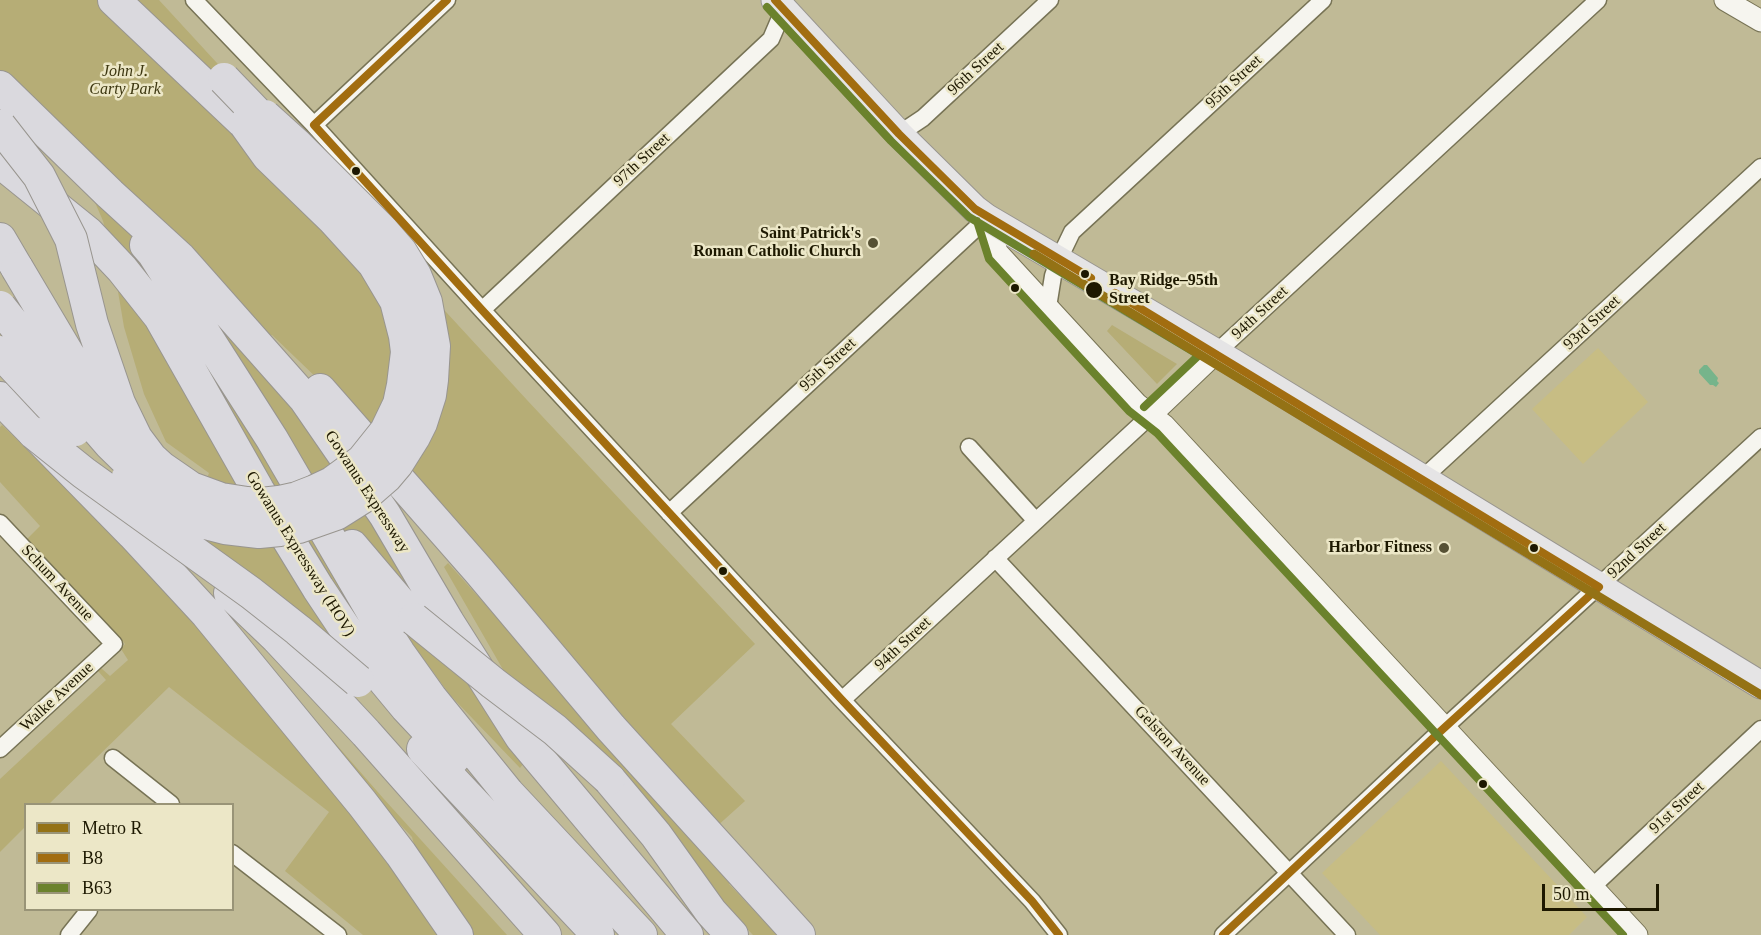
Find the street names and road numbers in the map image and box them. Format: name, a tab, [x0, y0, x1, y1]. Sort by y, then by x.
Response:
street label: 96th Street	[944, 38, 1008, 100]
street label: 95th Street	[1202, 51, 1266, 113]
street label: 97th Street	[610, 129, 674, 191]
street label: 94th Street	[1228, 282, 1292, 344]
street label: 93rd Street	[1560, 292, 1624, 354]
street label: 95th Street	[796, 334, 860, 396]
street label: Gowanus Expressway	[320, 427, 414, 557]
street label: Gowanus Expressway (HOV)	[241, 468, 359, 640]
street label: 92nd Street	[1604, 519, 1670, 583]
street label: Schum Avenue	[17, 541, 97, 625]
street label: 94th Street	[871, 613, 935, 675]
street label: Walke Avenue	[16, 658, 98, 736]
street label: Gelston Avenue	[1130, 702, 1214, 790]
street label: 91st Street	[1646, 778, 1708, 838]

